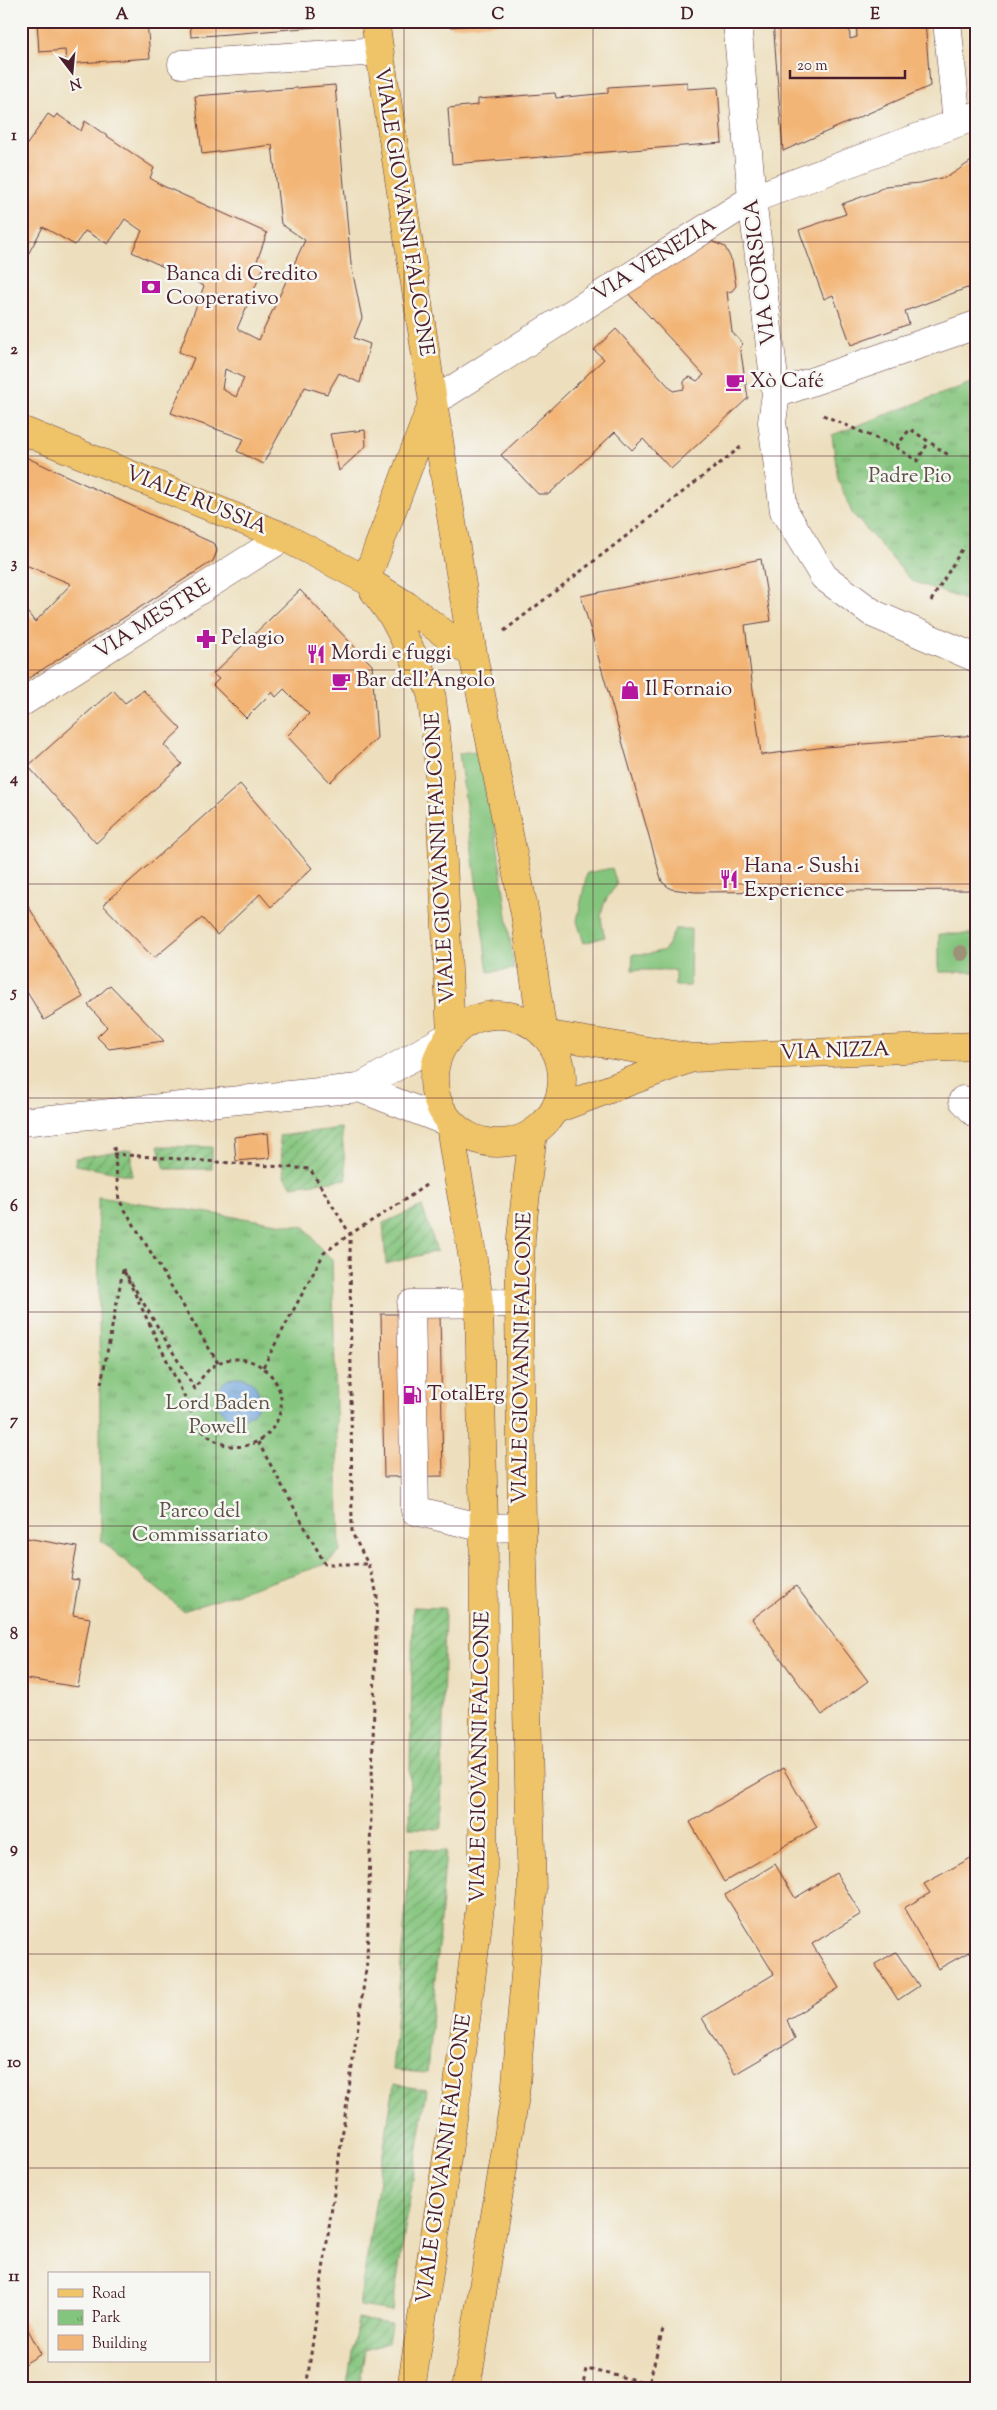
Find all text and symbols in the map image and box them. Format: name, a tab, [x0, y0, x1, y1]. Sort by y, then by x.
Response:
text: A	[116, 4, 129, 27]
text: B	[305, 4, 315, 27]
text: C	[492, 4, 505, 27]
text: D	[681, 4, 694, 27]
text: E	[870, 4, 880, 27]
north arrow	[48, 48, 98, 98]
scale bar	[790, 48, 904, 80]
text: 20 m	[797, 56, 828, 77]
street label: VIALE GIOVANNI FALCONE	[365, 65, 441, 359]
text: N	[67, 71, 83, 94]
text: 1	[11, 125, 17, 148]
street label: VIA CORSICA	[737, 197, 785, 347]
street label: VIA VENEZIA	[588, 210, 722, 310]
place label: Banca di Credito Cooperativo	[166, 260, 318, 314]
bank icon: Banca di Credito Cooperativo	[140, 276, 162, 298]
text: 2	[10, 339, 18, 362]
place label: Xò Café	[750, 367, 824, 397]
cafe icon: Xò Café	[724, 371, 746, 393]
street label: VIALE RUSSIA	[121, 459, 271, 543]
park label: Padre Pio	[868, 462, 952, 492]
text: 3	[11, 553, 18, 576]
street label: VIA MESTRE	[89, 572, 217, 668]
place label: Pelagio	[221, 624, 284, 654]
pharmacy icon: Pelagio	[195, 628, 217, 650]
place label: Mordi e fuggi	[331, 639, 452, 669]
restaurant icon: Mordi e fuggi	[305, 643, 327, 665]
place label: Bar dell'Angolo	[356, 666, 495, 696]
cafe icon: Bar dell'Angolo	[330, 670, 352, 692]
place label: Il Fornaio	[645, 675, 732, 705]
shop icon: Il Fornaio	[619, 679, 641, 701]
street label: VIALE GIOVANNI FALCONE	[418, 711, 464, 1005]
text: 4	[9, 768, 18, 791]
place label: Hana - Sushi Experience	[744, 852, 860, 906]
restaurant icon: Hana - Sushi Experience	[718, 868, 740, 890]
text: 5	[9, 982, 17, 1005]
street label: VIA NIZZA	[780, 1035, 890, 1069]
text: 6	[10, 1196, 18, 1219]
street label: VIALE GIOVANNI FALCONE	[505, 1211, 541, 1504]
place label: TotalErg	[427, 1380, 505, 1410]
fuel station icon: TotalErg	[401, 1384, 423, 1406]
park label: Lord Baden Powell	[166, 1389, 270, 1443]
text: 7	[10, 1410, 19, 1433]
park label: Parco del Commissariato	[132, 1497, 268, 1551]
street label: VIALE GIOVANNI FALCONE	[463, 1610, 499, 1903]
text: 8	[10, 1624, 18, 1647]
text: 9	[10, 1838, 18, 1861]
street label: VIALE GIOVANNI FALCONE	[410, 2012, 480, 2306]
text: 10	[7, 2052, 21, 2075]
text: 11	[9, 2266, 20, 2289]
legend	[48, 2272, 210, 2362]
text: Road	[92, 2284, 126, 2305]
text: Park	[92, 2308, 121, 2329]
text: Building	[92, 2334, 147, 2355]

